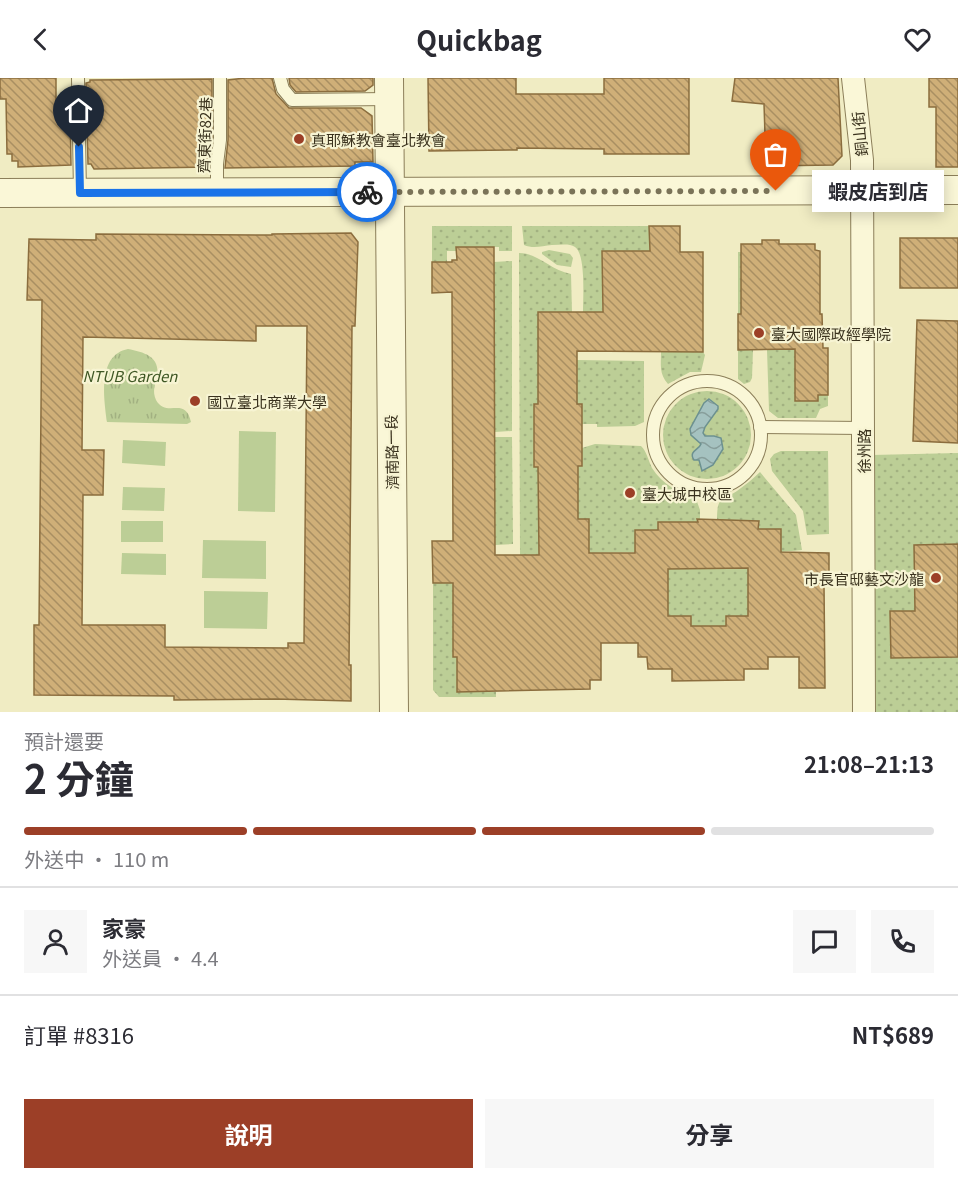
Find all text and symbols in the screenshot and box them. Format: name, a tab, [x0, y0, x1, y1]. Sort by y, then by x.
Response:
text: Quickbag	[416, 20, 542, 59]
icon: back	[24, 23, 57, 56]
icon: heart	[901, 23, 934, 56]
pin	[53, 85, 104, 147]
icon: home	[62, 94, 95, 127]
street label: 齊東街82巷	[192, 96, 216, 174]
street label: 銅山街	[846, 111, 872, 157]
place label: 真耶穌教會臺北教會	[311, 129, 446, 150]
pin	[750, 129, 801, 191]
marker: 真耶穌教會臺北教會	[292, 132, 306, 146]
icon: bag	[759, 138, 792, 171]
courier	[337, 162, 397, 222]
callout: 蝦皮店到店	[812, 170, 944, 212]
icon: bike	[351, 176, 384, 209]
text: 蝦皮店到店	[828, 176, 928, 205]
place label: 臺大國際政經學院	[771, 323, 891, 344]
marker: 臺大國際政經學院	[752, 326, 766, 340]
park label: NTUB Garden	[82, 365, 178, 386]
place label: 國立臺北商業大學	[207, 391, 327, 412]
marker: 國立臺北商業大學	[188, 394, 202, 408]
street label: 濟南路一段	[380, 414, 402, 490]
street label: 徐州路	[853, 428, 874, 474]
place label: 臺大城中校區	[642, 483, 732, 504]
marker: 臺大城中校區	[623, 486, 637, 500]
place label: 市長官邸藝文沙龍	[804, 568, 924, 589]
marker: 市長官邸藝文沙龍	[929, 571, 943, 585]
text: 預計還要	[24, 726, 104, 755]
text: 21:08–21:13	[804, 747, 934, 779]
text: 2 分鐘	[24, 749, 134, 805]
text: 外送中 · 110 m	[24, 844, 169, 873]
button: person	[24, 910, 87, 973]
button: chat	[793, 910, 856, 973]
button: phone	[871, 910, 934, 973]
text: 家豪	[102, 911, 146, 943]
text: 外送員 · 4.4	[102, 943, 219, 972]
text: 訂單 #8316	[24, 1018, 134, 1050]
text: NT$689	[852, 1018, 934, 1050]
button: 說明	[24, 1099, 473, 1168]
button: 分享	[485, 1099, 934, 1168]

